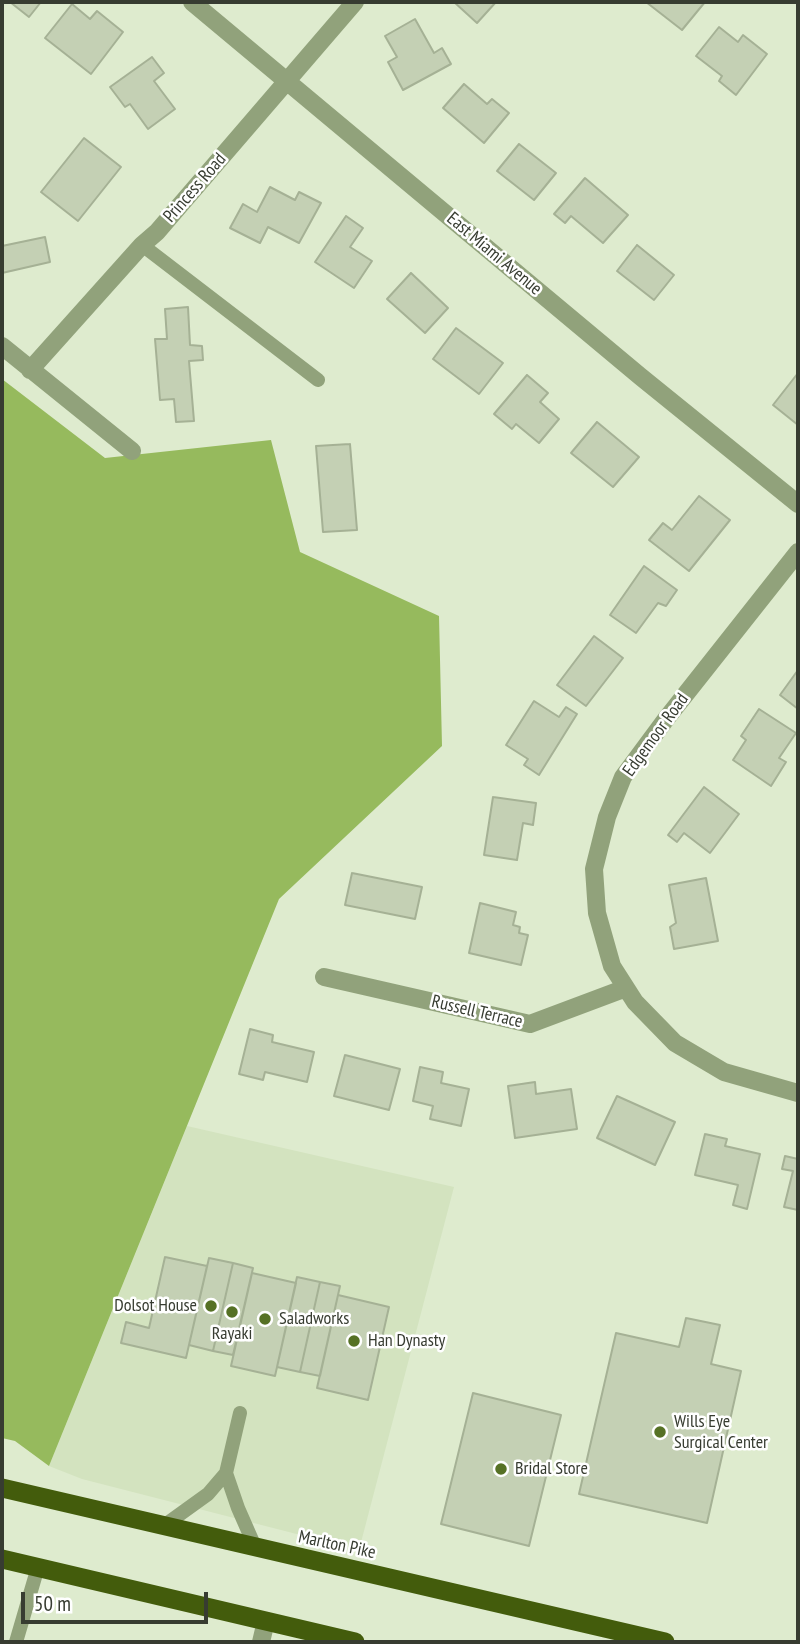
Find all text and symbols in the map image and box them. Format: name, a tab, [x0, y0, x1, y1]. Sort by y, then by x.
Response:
street label: Princess Road	[159, 149, 231, 227]
street label: East Miami Avenue	[442, 208, 546, 300]
street label: Edgemoor Road	[619, 689, 693, 781]
street label: Russell Terrace	[430, 991, 524, 1033]
place label: Dolsot House	[114, 1295, 197, 1317]
marker: Dolsot House	[203, 1298, 219, 1314]
marker: Rayaki	[224, 1304, 240, 1320]
place label: Saladworks	[279, 1308, 349, 1330]
marker: Saladworks	[257, 1311, 273, 1327]
place label: Rayaki	[212, 1323, 252, 1345]
place label: Han Dynasty	[368, 1330, 445, 1352]
marker: Han Dynasty	[346, 1333, 362, 1349]
place label: Wills Eye Surgical Center	[674, 1411, 768, 1454]
marker: Wills Eye Surgical Center	[652, 1424, 668, 1440]
place label: Bridal Store	[515, 1458, 588, 1480]
marker: Bridal Store	[493, 1461, 509, 1477]
street label: Marlton Pike	[296, 1526, 378, 1564]
scale bar	[24, 1578, 212, 1622]
text: 50 m	[34, 1590, 71, 1617]

